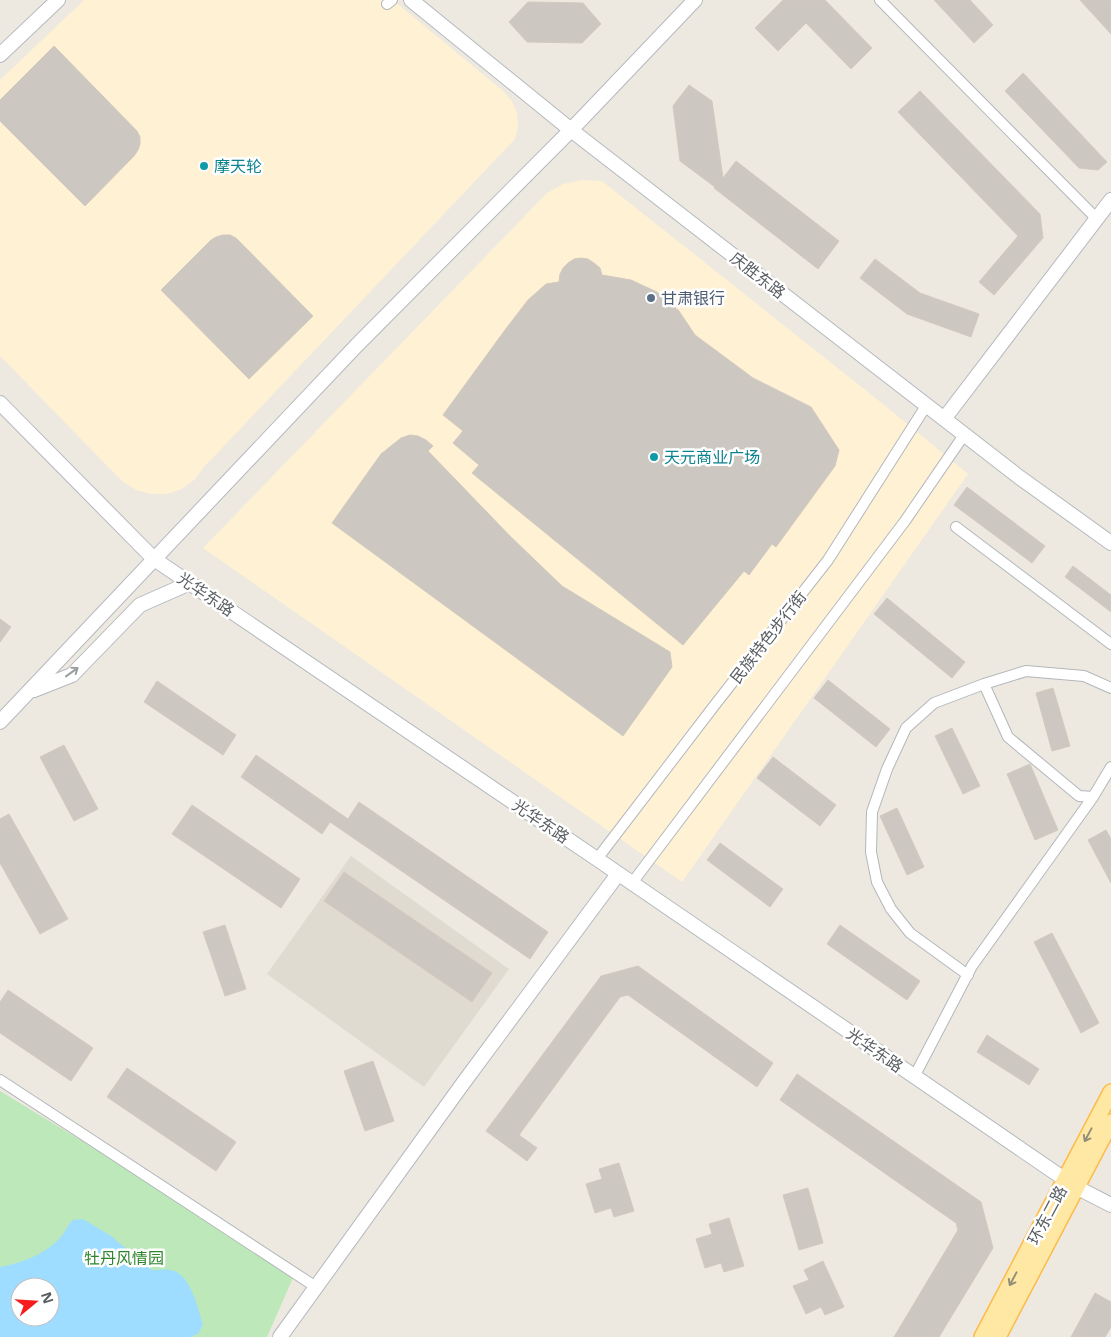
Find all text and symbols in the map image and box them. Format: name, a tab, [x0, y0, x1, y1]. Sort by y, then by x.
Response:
place label: 摩天轮	[214, 155, 262, 177]
marker: 摩天轮	[198, 160, 210, 172]
street label: 庆胜东路	[726, 247, 790, 303]
place label: 甘肃银行	[661, 287, 725, 309]
marker: 甘肃银行	[645, 292, 657, 304]
place label: 天元商业广场	[664, 446, 760, 468]
marker: 天元商业广场	[648, 451, 660, 463]
street label: 光华东路	[173, 567, 239, 621]
street label: 民族特色步行街	[725, 586, 811, 688]
one-way arrow	[66, 667, 79, 678]
street label: 光华东路	[508, 794, 574, 848]
street label: 光华东路	[842, 1023, 908, 1077]
one-way arrow	[1083, 1128, 1093, 1143]
street label: 环东二路	[1022, 1182, 1072, 1248]
park label: 牡丹风情园	[84, 1247, 164, 1269]
one-way arrow	[1008, 1271, 1017, 1286]
north arrow	[10, 1277, 60, 1327]
text: N	[37, 1289, 59, 1306]

